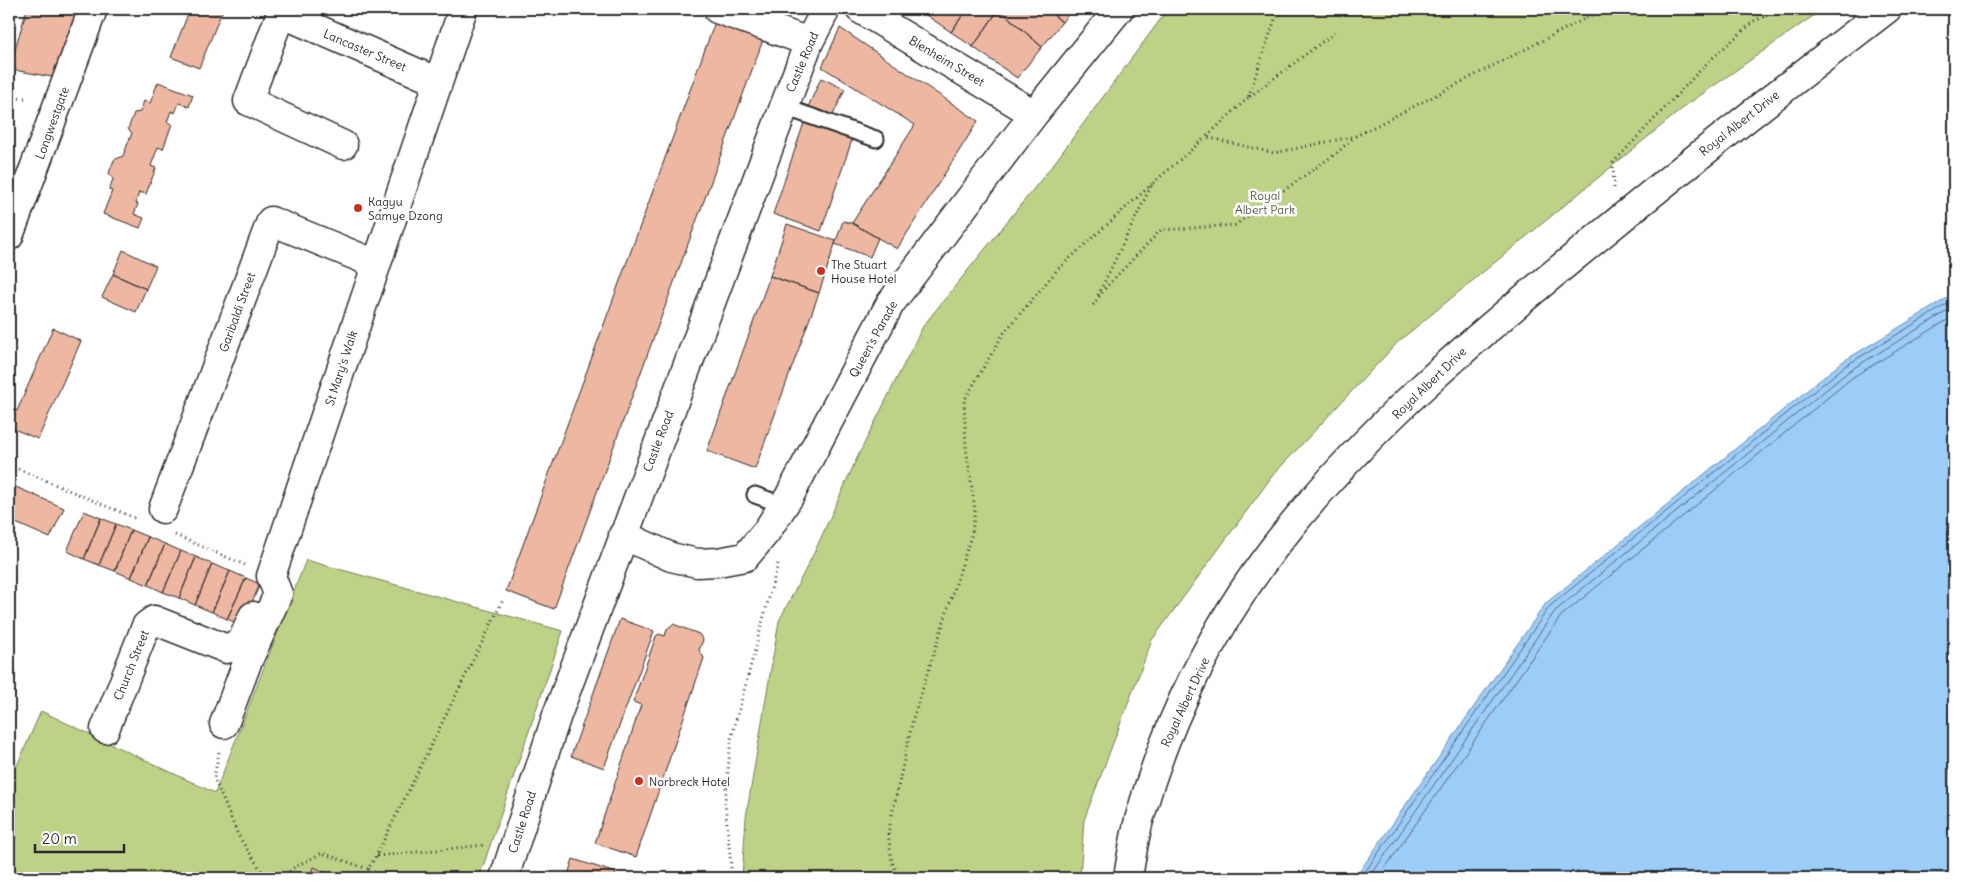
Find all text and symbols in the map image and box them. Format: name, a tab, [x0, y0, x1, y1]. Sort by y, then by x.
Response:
street label: Lancaster Street	[321, 26, 409, 74]
street label: Castle Road	[783, 29, 821, 95]
street label: Blenheim Street	[907, 33, 987, 89]
street label: Longwestgate	[32, 85, 72, 161]
street label: Royal Albert Drive	[1696, 87, 1782, 159]
park label: Royal Albert Park	[1235, 188, 1295, 217]
place label: Kagyu Samye Dzong	[368, 194, 443, 223]
marker: Kagyu Samye Dzong	[352, 202, 364, 214]
place label: The Stuart House Hotel	[831, 257, 897, 286]
marker: The Stuart House Hotel	[815, 265, 827, 277]
street label: Garibaldi Street	[216, 270, 258, 354]
street label: Queen's Parade	[846, 298, 900, 380]
street label: St Mary's Walk	[322, 328, 360, 408]
street label: Royal Albert Drive	[1389, 344, 1469, 422]
street label: Castle Road	[639, 408, 677, 474]
street label: Church Street	[110, 628, 152, 702]
street label: Royal Albert Drive	[1158, 655, 1212, 749]
place label: Norbreck Hotel	[649, 774, 730, 789]
marker: Norbreck Hotel	[633, 775, 645, 787]
street label: Castle Road	[505, 789, 539, 855]
scale bar	[35, 822, 124, 854]
text: 20 m	[42, 829, 77, 848]

